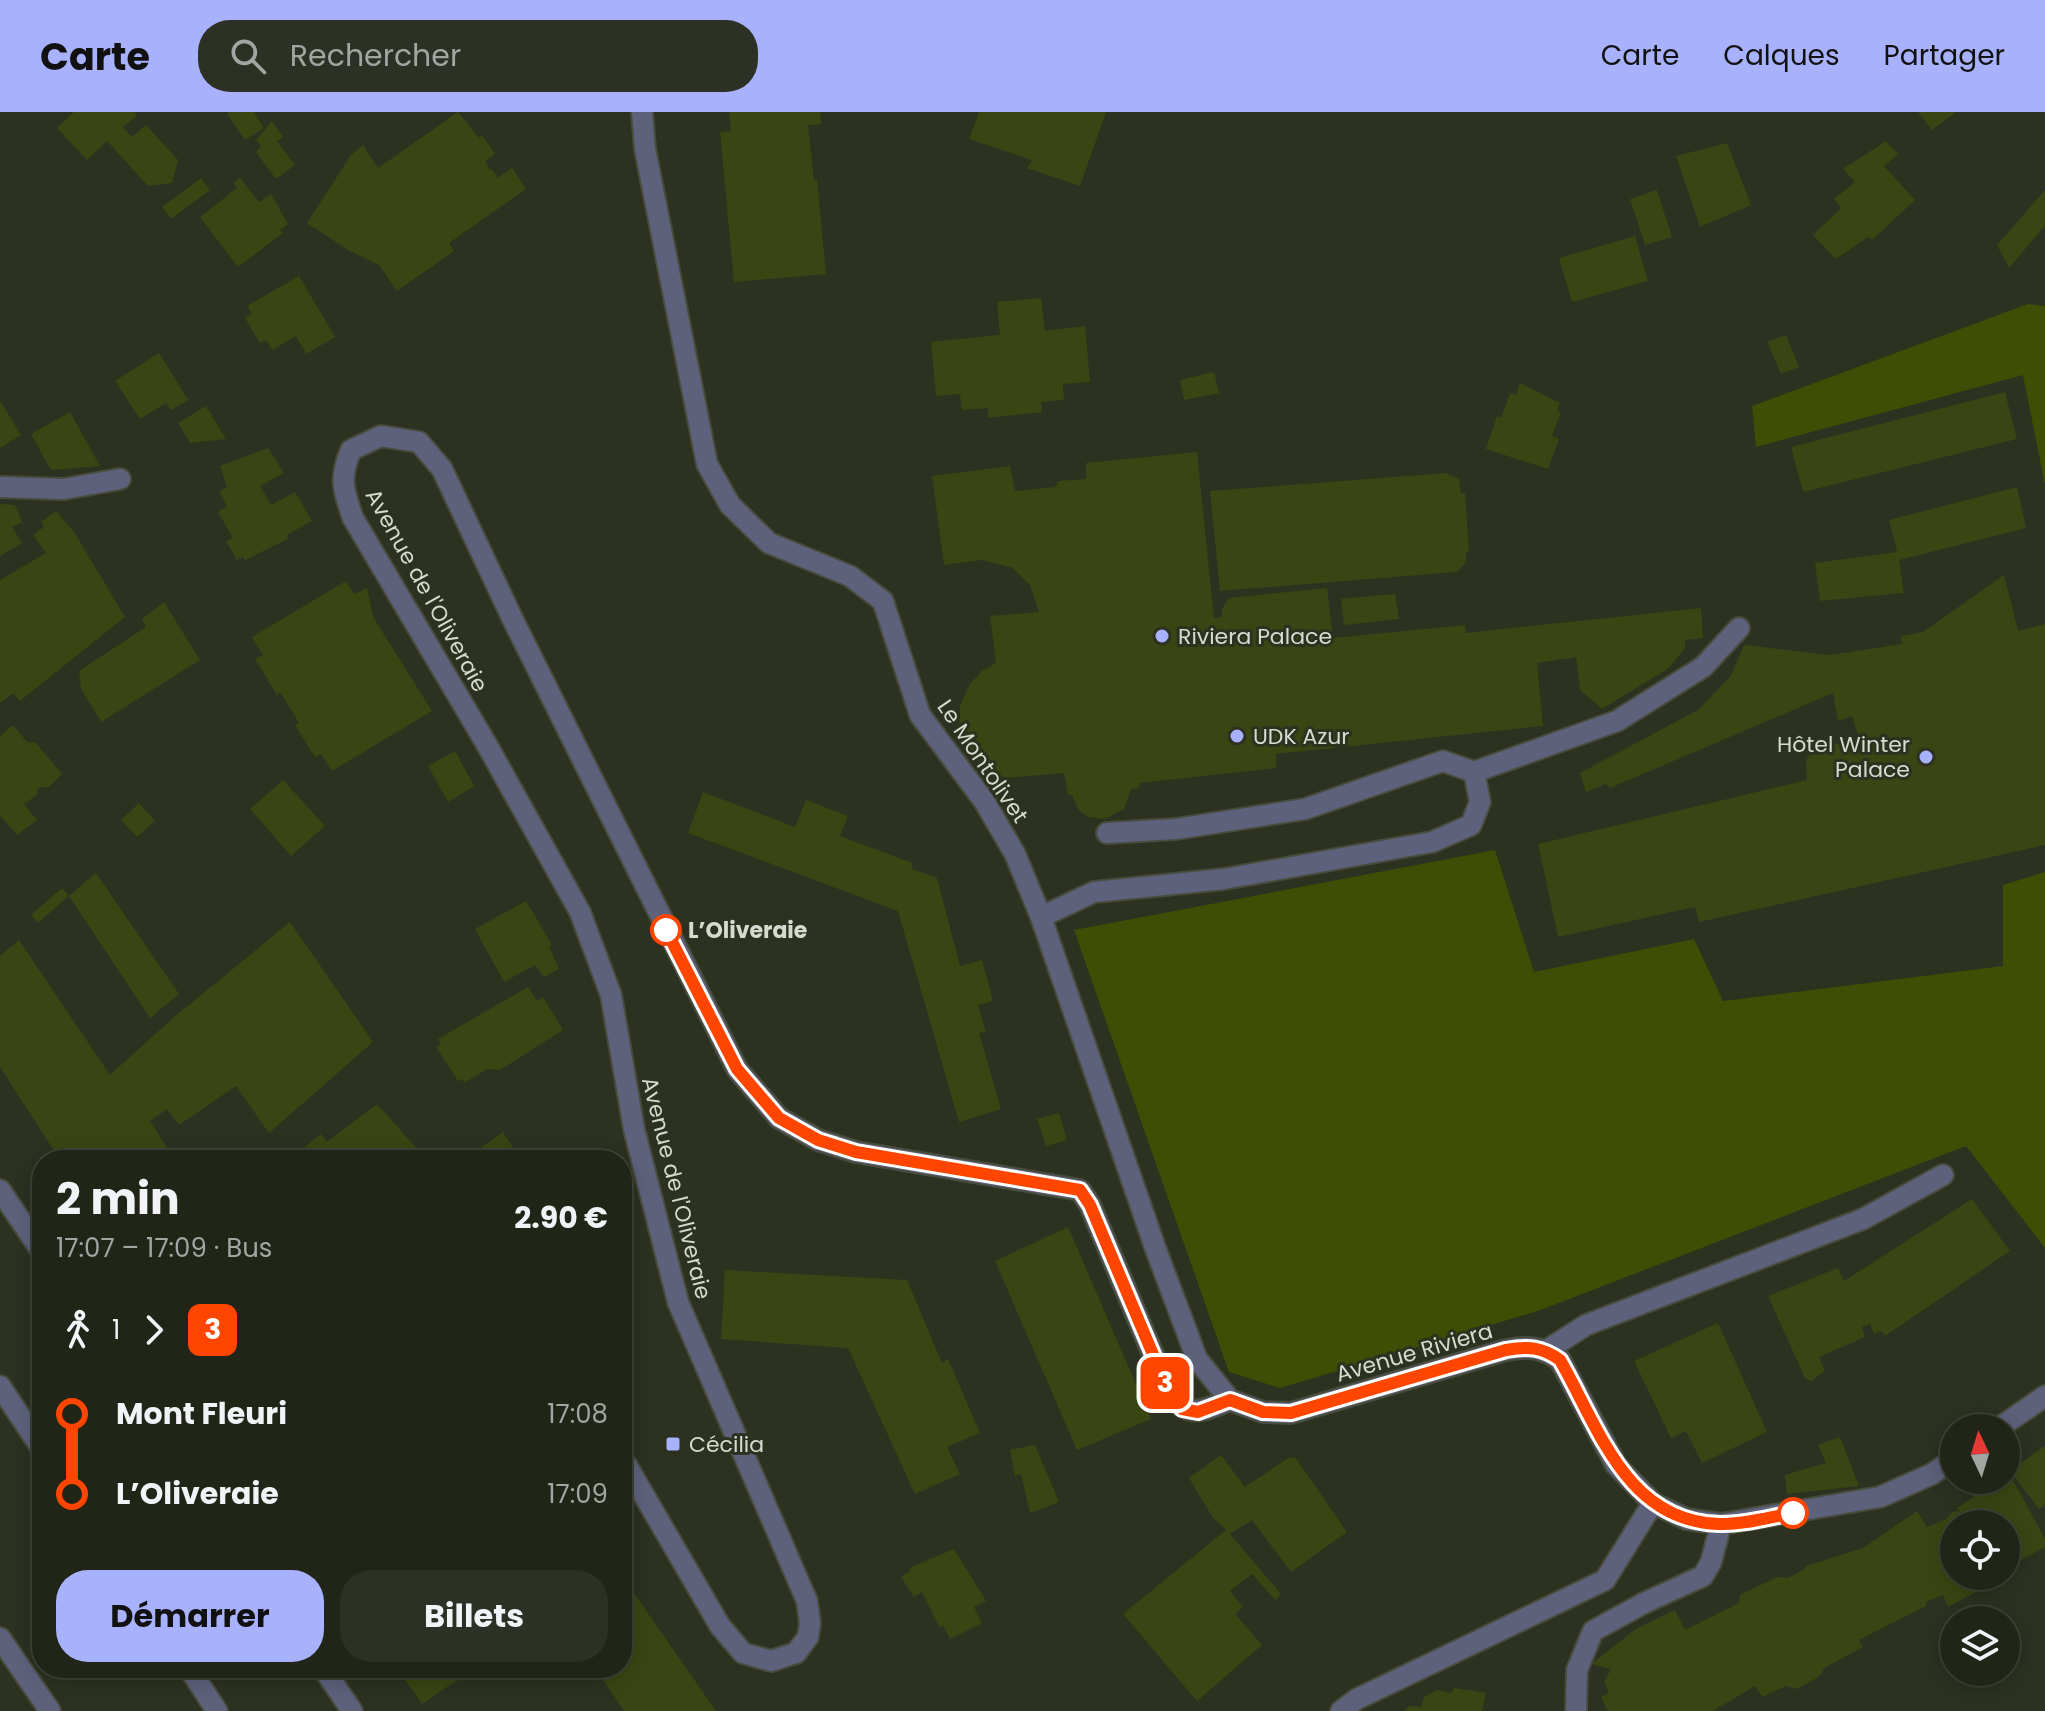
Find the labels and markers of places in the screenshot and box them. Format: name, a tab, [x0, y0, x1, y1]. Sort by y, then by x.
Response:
place label: Riviera Palace	[1178, 621, 1332, 652]
marker: Riviera Palace	[1153, 627, 1171, 645]
place label: UDK Azur	[1253, 721, 1350, 752]
marker: UDK Azur	[1228, 727, 1246, 745]
place label: Hôtel Winter Palace	[1777, 729, 1910, 785]
marker: Hôtel Winter Palace	[1917, 748, 1935, 766]
marker: L’Oliveraie	[651, 915, 681, 945]
place label: L’Oliveraie	[688, 915, 807, 946]
place label: Cécilia	[689, 1429, 764, 1460]
marker: Cécilia	[664, 1435, 682, 1453]
unlabelled marker	[1778, 1498, 1808, 1528]

